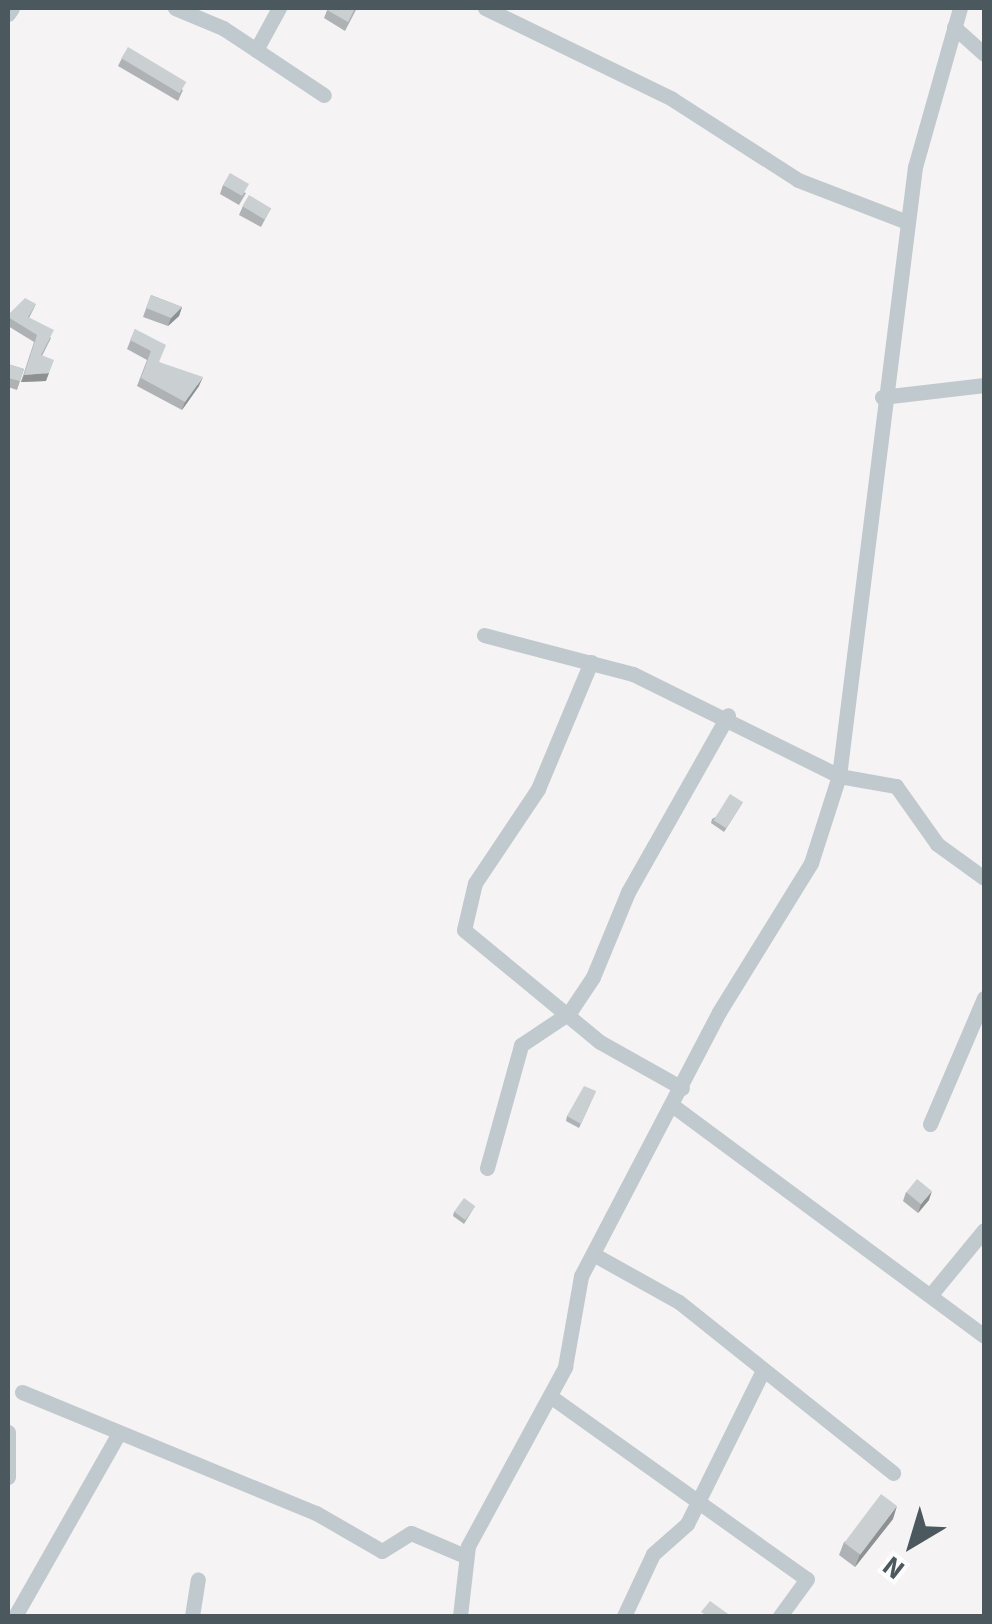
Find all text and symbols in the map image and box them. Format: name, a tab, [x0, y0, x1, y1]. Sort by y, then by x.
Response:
north arrow	[862, 1494, 962, 1594]
text: N	[874, 1546, 913, 1589]

